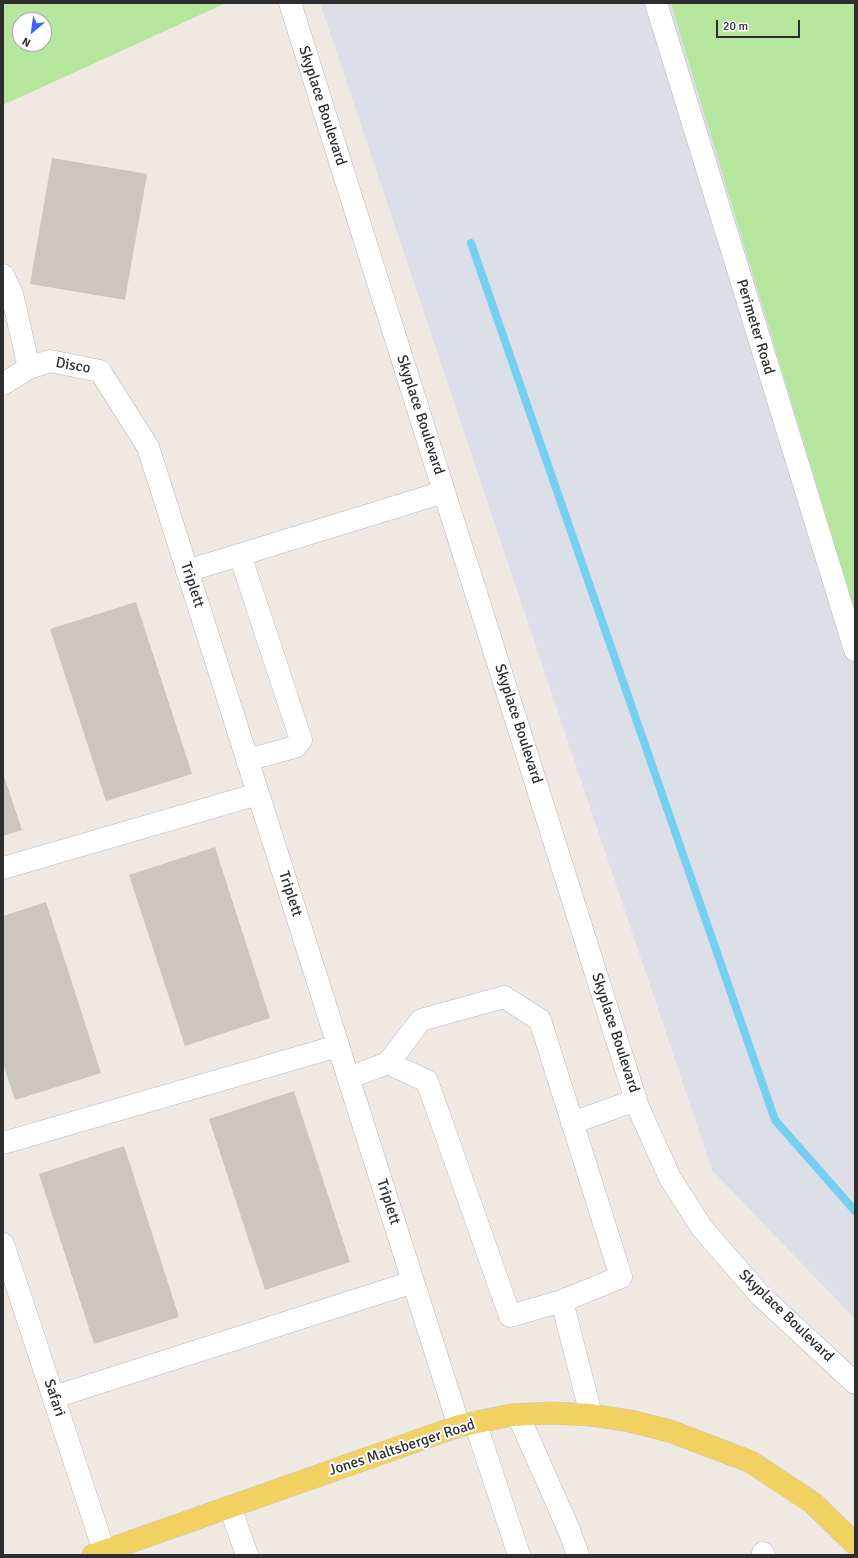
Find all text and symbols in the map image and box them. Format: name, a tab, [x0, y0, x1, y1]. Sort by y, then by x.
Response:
north arrow	[12, 12, 52, 52]
scale bar	[718, 12, 802, 38]
text: 20 m	[723, 19, 748, 34]
text: N	[20, 35, 33, 50]
street label: Skyplace Boulevard	[294, 44, 350, 168]
street label: Perimeter Road	[732, 277, 778, 377]
street label: Skyplace Boulevard	[392, 353, 448, 477]
street label: Disco	[54, 354, 92, 378]
street label: Triplett	[176, 560, 208, 610]
street label: Skyplace Boulevard	[490, 662, 546, 786]
street label: Triplett	[274, 869, 306, 919]
street label: Skyplace Boulevard	[587, 971, 643, 1095]
street label: Triplett	[372, 1177, 404, 1227]
street label: Skyplace Boulevard	[735, 1266, 837, 1366]
street label: Safari	[40, 1377, 68, 1419]
street label: Jones Maltsberger Road	[327, 1416, 477, 1480]

